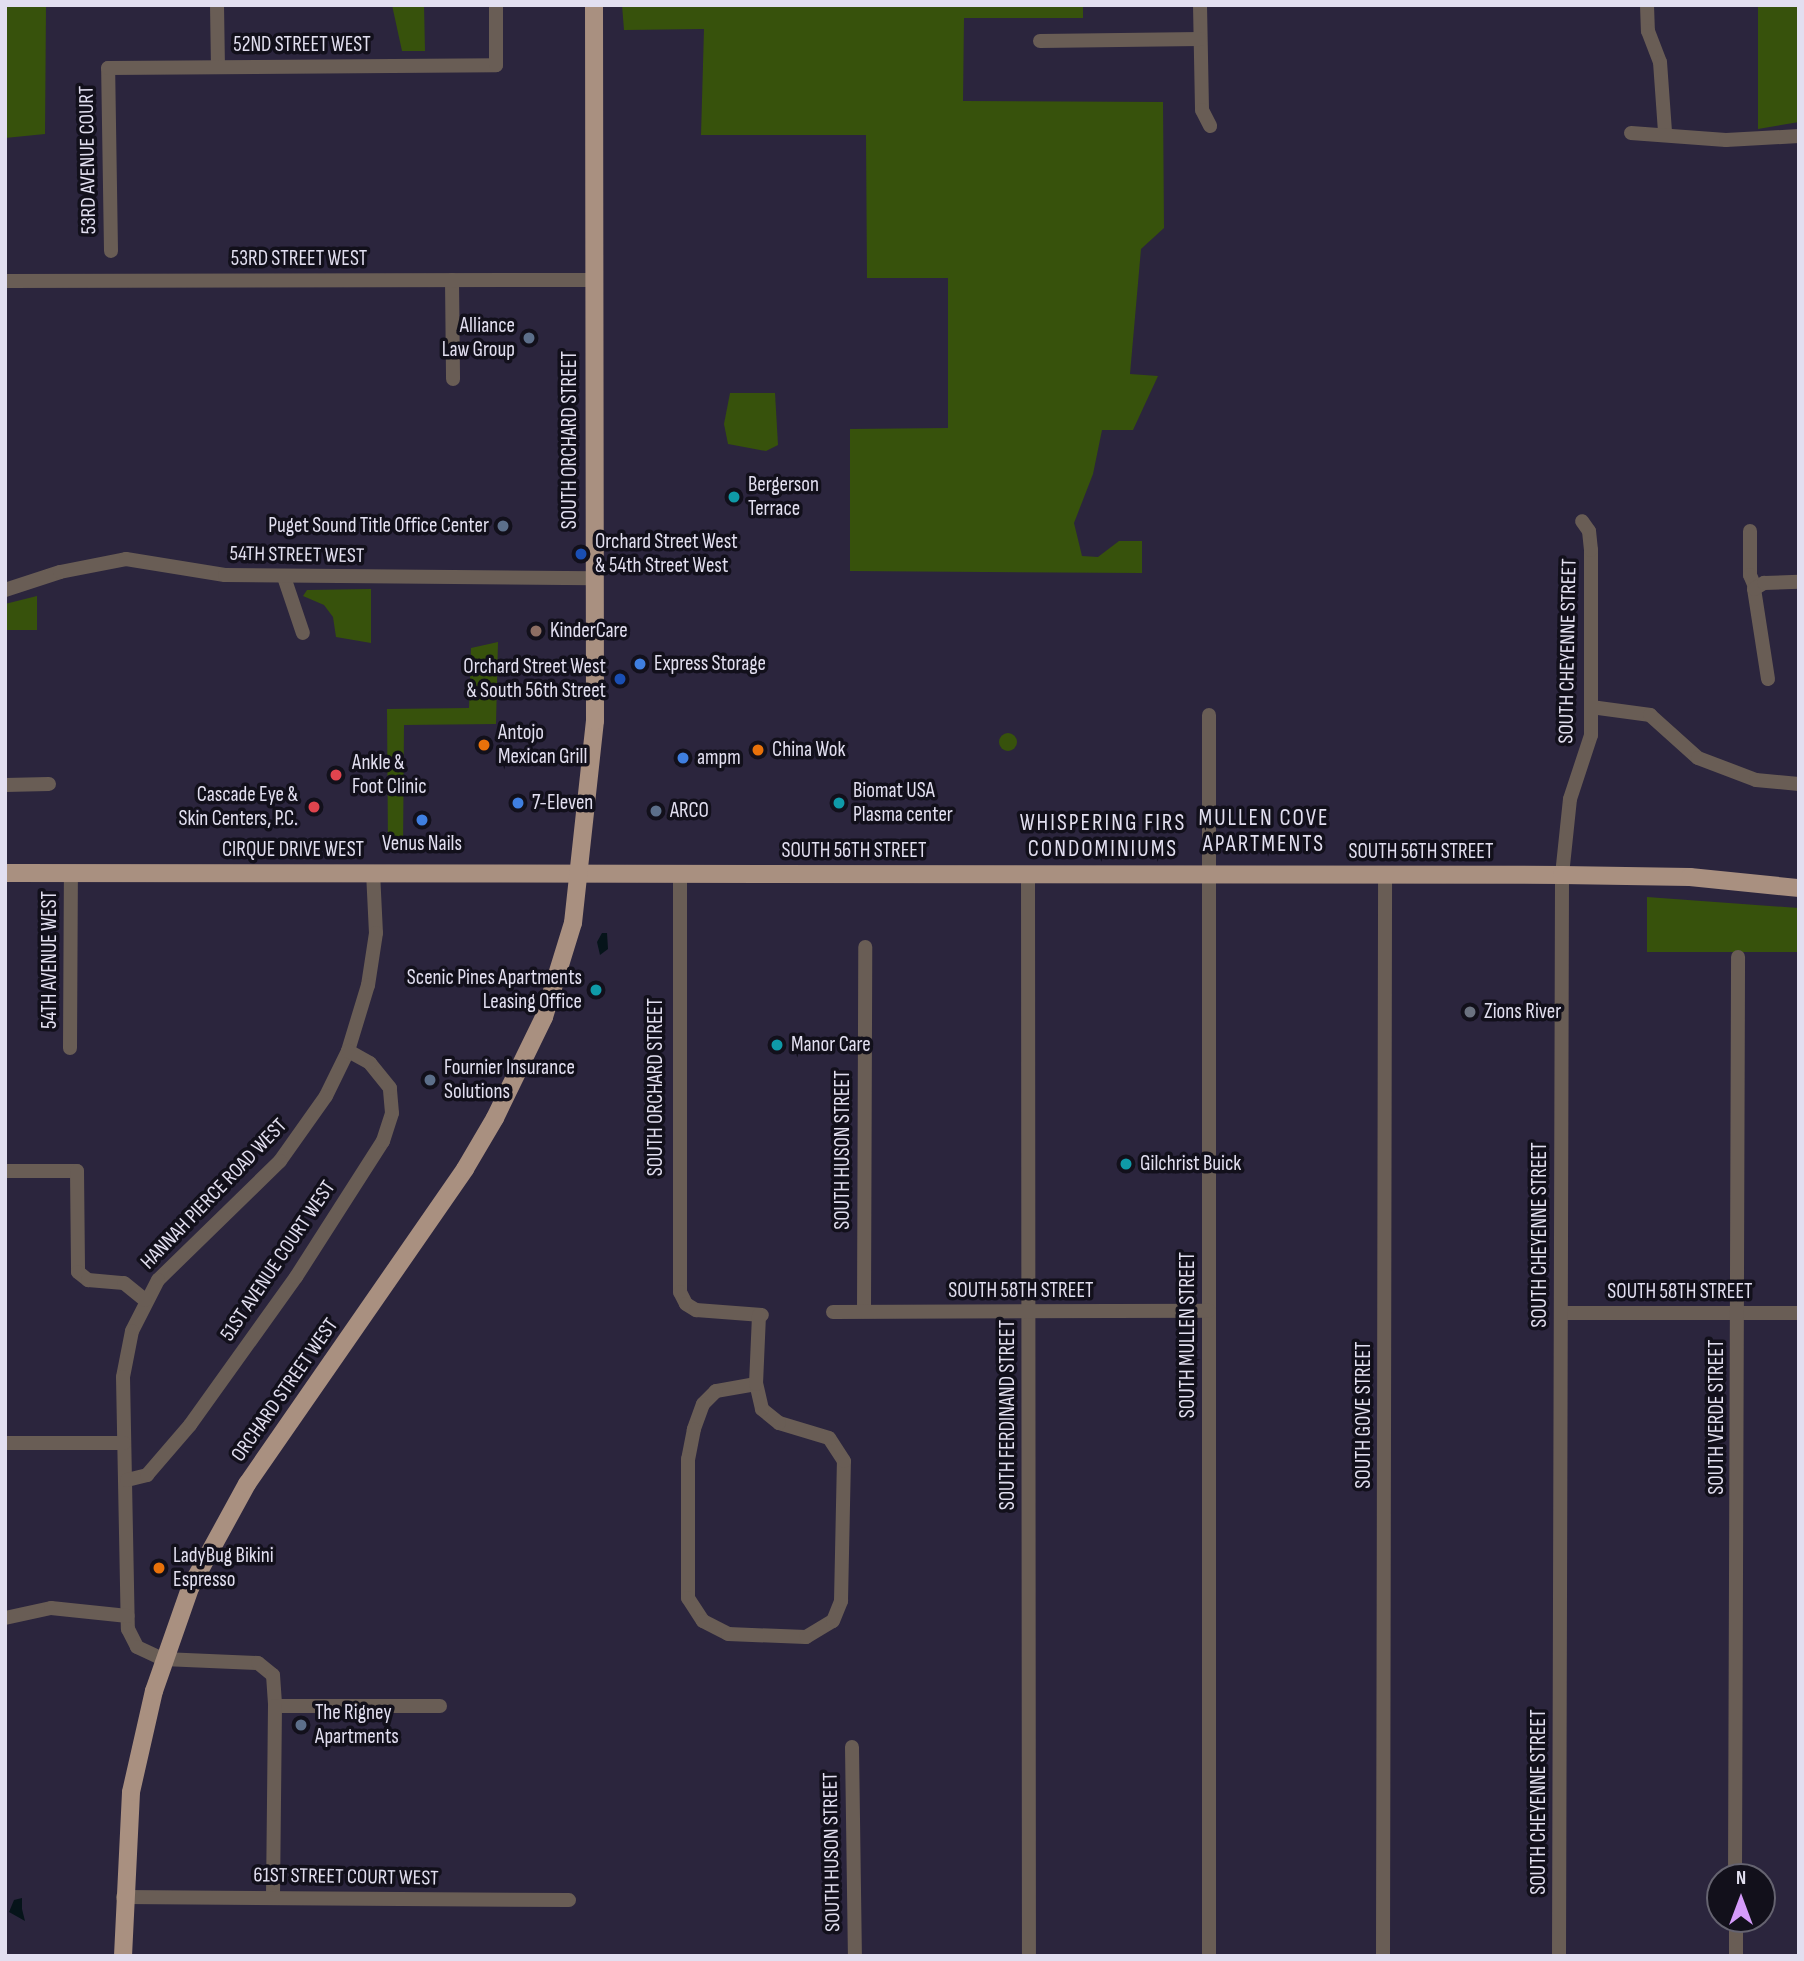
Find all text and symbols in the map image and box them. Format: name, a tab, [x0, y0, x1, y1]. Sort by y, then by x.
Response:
street label: 52ND STREET WEST	[233, 32, 371, 58]
street label: 53RD AVENUE COURT	[74, 85, 102, 235]
street label: 53RD STREET WEST	[231, 246, 367, 272]
place label: Alliance Law Group	[442, 313, 515, 363]
marker: Alliance Law Group	[521, 330, 537, 346]
street label: SOUTH ORCHARD STREET	[557, 351, 583, 529]
place label: Bergerson Terrace	[748, 472, 819, 522]
marker: Bergerson Terrace	[726, 489, 742, 505]
place label: Puget Sound Title Office Center	[268, 513, 489, 539]
marker: Puget Sound Title Office Center	[495, 518, 511, 534]
place label: Orchard Street West & 54th Street West	[595, 529, 738, 579]
street label: 54TH STREET WEST	[229, 541, 365, 569]
marker: Orchard Street West & 54th Street West	[573, 546, 589, 562]
street label: SOUTH CHEYENNE STREET	[1554, 558, 1582, 744]
place label: KinderCare	[550, 618, 628, 644]
marker: KinderCare	[528, 623, 544, 639]
place label: Express Storage	[654, 651, 766, 677]
place label: Orchard Street West & South 56th Street	[463, 654, 606, 704]
marker: Express Storage	[632, 656, 648, 672]
marker: Orchard Street West & South 56th Street	[612, 671, 628, 687]
place label: Antojo Mexican Grill	[498, 720, 587, 770]
marker: Antojo Mexican Grill	[476, 737, 492, 753]
place label: China Wok	[772, 737, 846, 763]
marker: China Wok	[750, 742, 766, 758]
place label: ampm	[697, 745, 741, 771]
place label: Ankle & Foot Clinic	[352, 750, 427, 800]
marker: ampm	[675, 750, 691, 766]
marker: Ankle & Foot Clinic	[326, 765, 346, 785]
place label: Biomat USA Plasma center	[853, 778, 953, 828]
place label: Cascade Eye & Skin Centers, P.C.	[178, 782, 298, 832]
place label: 7-Eleven	[532, 790, 593, 816]
marker: 7-Eleven	[510, 795, 526, 811]
marker: Biomat USA Plasma center	[831, 795, 847, 811]
marker: Cascade Eye & Skin Centers, P.C.	[304, 797, 324, 817]
place label: ARCO	[670, 798, 709, 824]
marker: ARCO	[648, 803, 664, 819]
district label: MULLEN COVE APARTMENTS	[1200, 804, 1328, 858]
district label: WHISPERING FIRS CONDOMINIUMS	[1022, 809, 1184, 863]
marker: Venus Nails	[414, 812, 430, 828]
place label: Venus Nails	[382, 831, 462, 857]
street label: CIRQUE DRIVE WEST	[222, 837, 364, 863]
street label: SOUTH 56TH STREET	[781, 838, 927, 864]
street label: SOUTH 56TH STREET	[1348, 839, 1494, 865]
street label: 54TH AVENUE WEST	[37, 891, 63, 1029]
place label: Scenic Pines Apartments Leasing Office	[407, 965, 582, 1015]
marker: Scenic Pines Apartments Leasing Office	[588, 982, 604, 998]
street label: SOUTH ORCHARD STREET	[643, 998, 669, 1176]
place label: Zions River	[1484, 999, 1561, 1025]
marker: Zions River	[1462, 1004, 1478, 1020]
place label: Manor Care	[791, 1032, 871, 1058]
marker: Manor Care	[769, 1037, 785, 1053]
place label: Fournier Insurance Solutions	[444, 1055, 575, 1105]
street label: SOUTH HUSON STREET	[830, 1070, 856, 1230]
marker: Fournier Insurance Solutions	[422, 1072, 438, 1088]
street label: HANNAH PIERCE ROAD WEST	[136, 1113, 292, 1275]
street label: SOUTH CHEYENNE STREET	[1527, 1142, 1553, 1328]
place label: Gilchrist Buick	[1140, 1151, 1241, 1177]
marker: Gilchrist Buick	[1118, 1156, 1134, 1172]
street label: 51ST AVENUE COURT WEST	[215, 1176, 341, 1346]
street label: SOUTH MULLEN STREET	[1175, 1252, 1201, 1418]
street label: SOUTH 58TH STREET	[948, 1278, 1094, 1304]
street label: SOUTH 58TH STREET	[1607, 1279, 1753, 1305]
street label: ORCHARD STREET WEST	[226, 1314, 344, 1466]
street label: SOUTH FERDINAND STREET	[995, 1320, 1021, 1510]
street label: SOUTH VERDE STREET	[1704, 1339, 1730, 1495]
street label: SOUTH GOVE STREET	[1351, 1341, 1377, 1489]
place label: LadyBug Bikini Espresso	[173, 1543, 274, 1593]
marker: LadyBug Bikini Espresso	[151, 1560, 167, 1576]
place label: The Rigney Apartments	[315, 1700, 399, 1750]
street label: SOUTH CHEYENNE STREET	[1526, 1709, 1552, 1895]
marker: The Rigney Apartments	[293, 1717, 309, 1733]
street label: SOUTH HUSON STREET	[818, 1772, 846, 1932]
street label: 61ST STREET COURT WEST	[253, 1863, 439, 1891]
north arrow	[1706, 1863, 1776, 1933]
text: N	[1736, 1867, 1746, 1890]

